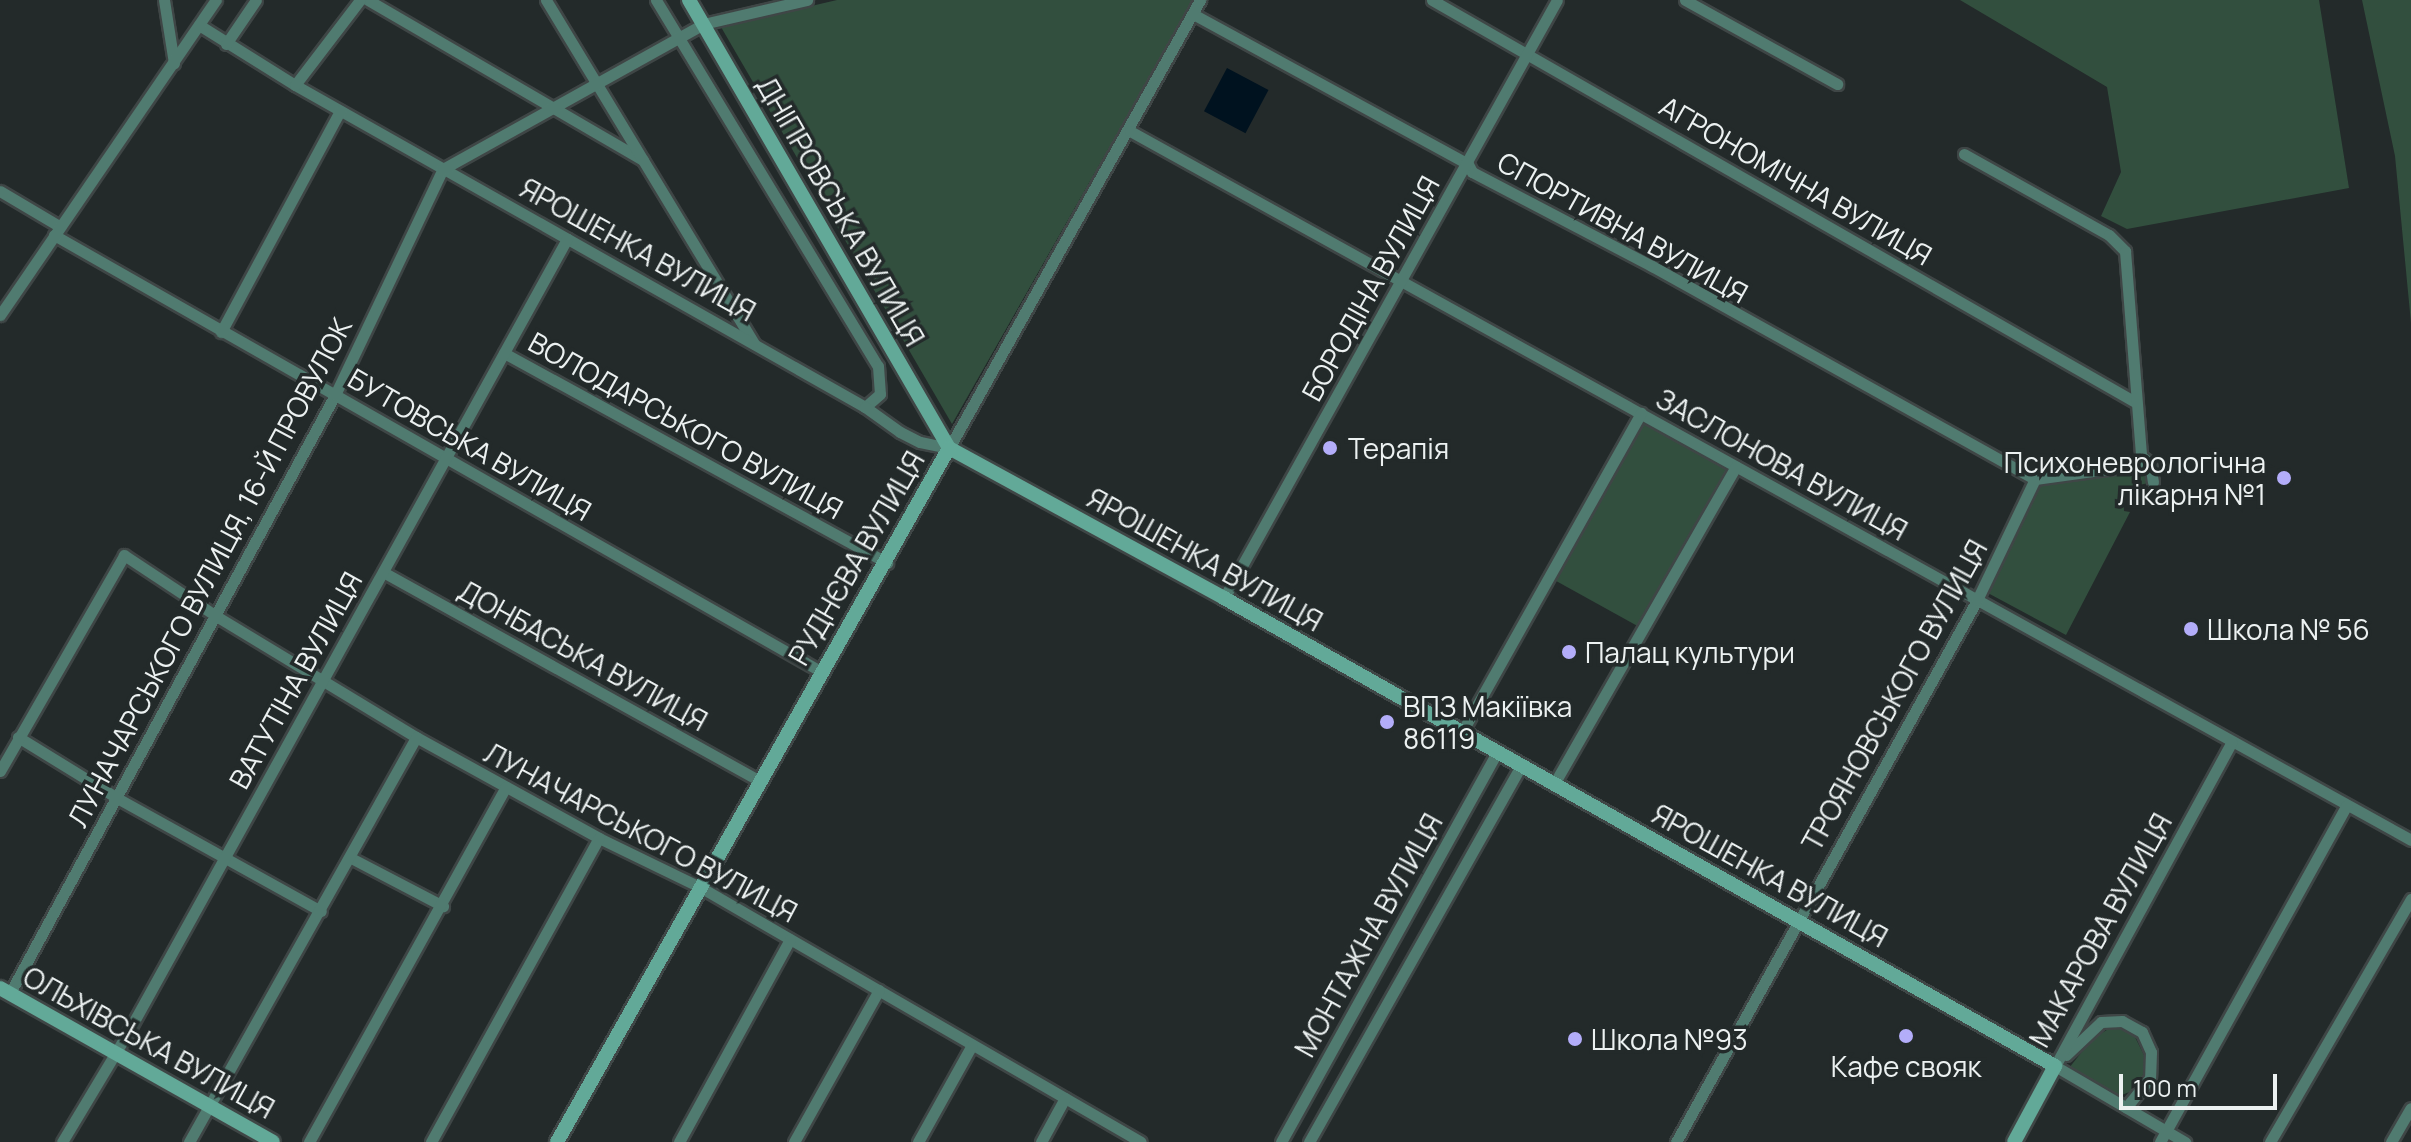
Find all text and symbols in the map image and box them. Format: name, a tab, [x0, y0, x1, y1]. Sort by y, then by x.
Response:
street label: ДНІПРОВСЬКА ВУЛИЦЯ	[750, 70, 932, 352]
street label: АГРОНОМІЧНА ВУЛИЦЯ	[1654, 88, 1938, 272]
street label: СПОРТИВНА ВУЛИЦЯ	[1492, 144, 1754, 310]
street label: ЯРОШЕНКА ВУЛИЦЯ	[515, 170, 761, 328]
street label: БОРОДІНА ВУЛИЦЯ	[1294, 170, 1446, 406]
street label: ЛУНАЧАРСЬКОГО ВУЛИЦЯ, 16-Й ПРОВУЛОК	[60, 312, 358, 832]
street label: ВОЛОДАРСЬКОГО ВУЛИЦЯ	[523, 325, 849, 525]
street label: БУТОВСЬКА ВУЛИЦЯ	[343, 361, 597, 527]
street label: ЗАСЛОНОВА ВУЛИЦЯ	[1651, 381, 1913, 547]
place label: Терапія	[1348, 431, 1449, 465]
marker: Терапія	[1319, 437, 1341, 459]
street label: РУДНЄВА ВУЛИЦЯ	[781, 445, 931, 671]
place label: Психоневрологічна лікарня №1	[2004, 445, 2266, 511]
marker: Психоневрологічна лікарня №1	[2273, 467, 2295, 489]
street label: ЯРОШЕНКА ВУЛИЦЯ	[1082, 480, 1328, 638]
street label: ТРОЯНОВСЬКОГО ВУЛИЦЯ	[1794, 534, 1994, 856]
street label: ВАТУТІНА ВУЛИЦЯ	[222, 566, 368, 794]
street label: ДОНБАСЬКА ВУЛИЦЯ	[453, 573, 713, 737]
place label: Школа № 56	[2207, 612, 2370, 646]
marker: Школа № 56	[2182, 620, 2200, 638]
place label: Палац культури	[1585, 635, 1795, 669]
marker: Палац культури	[1560, 643, 1578, 661]
place label: ВПЗ Макіївка 86119	[1403, 689, 1572, 755]
marker: ВПЗ Макіївка 86119	[1378, 713, 1396, 731]
street label: ЛУНАЧАРСЬКОГО ВУЛИЦЯ	[479, 735, 803, 929]
street label: ЯРОШЕНКА ВУЛИЦЯ	[1647, 796, 1893, 954]
street label: МАКАРОВА ВУЛИЦЯ	[2022, 807, 2178, 1053]
street label: МОНТАЖНА ВУЛИЦЯ	[1287, 808, 1449, 1062]
street label: ОЛЬХІВСЬКА ВУЛИЦЯ	[18, 959, 280, 1125]
place label: Школа №93	[1591, 1022, 1748, 1056]
marker: Кафе свояк	[1897, 1027, 1915, 1045]
marker: Школа №93	[1566, 1030, 1584, 1048]
place label: Кафе свояк	[1831, 1049, 1981, 1083]
scale bar	[2123, 1058, 2281, 1108]
text: 100 m	[2133, 1071, 2197, 1104]

